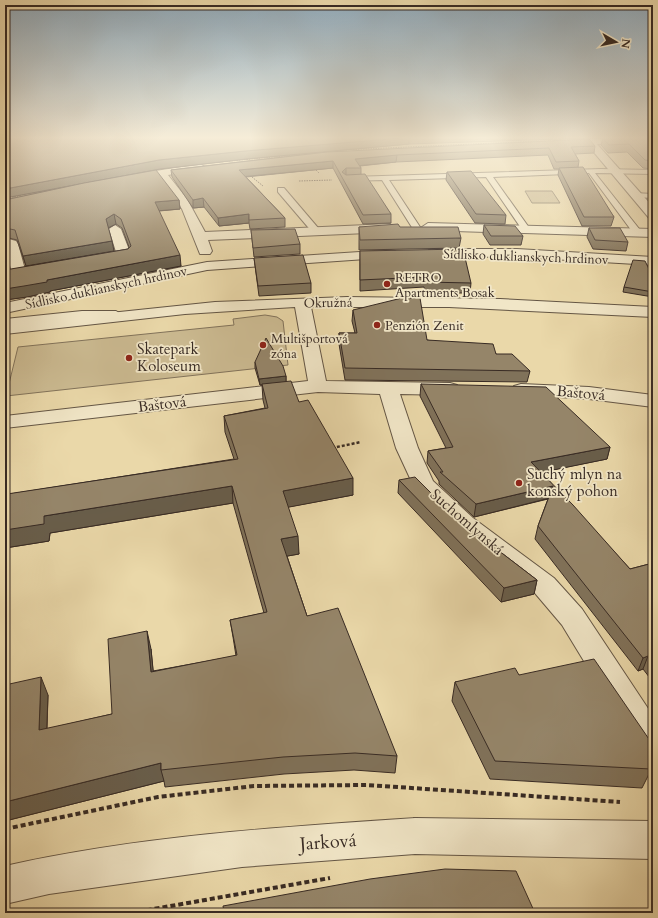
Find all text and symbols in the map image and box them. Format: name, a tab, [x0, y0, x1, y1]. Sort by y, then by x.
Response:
north arrow	[596, 22, 636, 62]
text: N	[617, 38, 634, 50]
street label: Sídlisko duklianskych hrdinov	[443, 245, 609, 269]
street label: Sídlisko duklianskych hrdinov	[24, 262, 189, 314]
place label: RETRO Apartments Bosak	[395, 269, 495, 302]
marker: RETRO Apartments Bosak	[382, 279, 392, 289]
street label: Okružná	[303, 294, 353, 312]
place label: Penzión Zenit	[385, 317, 464, 335]
marker: Penzión Zenit	[372, 320, 382, 330]
place label: Multišportová zóna	[271, 330, 348, 363]
place label: Skatepark Koloseum	[137, 339, 201, 376]
marker: Multišportová zóna	[258, 340, 268, 350]
marker: Skatepark Koloseum	[124, 353, 134, 363]
street label: Baštová	[556, 381, 607, 405]
street label: Baštová	[137, 391, 188, 417]
place label: Suchý mlyn na konský pohon	[527, 464, 622, 501]
marker: Suchý mlyn na konský pohon	[514, 478, 524, 488]
street label: Suchomlynská	[426, 484, 508, 560]
street label: Jarková	[296, 828, 357, 857]

